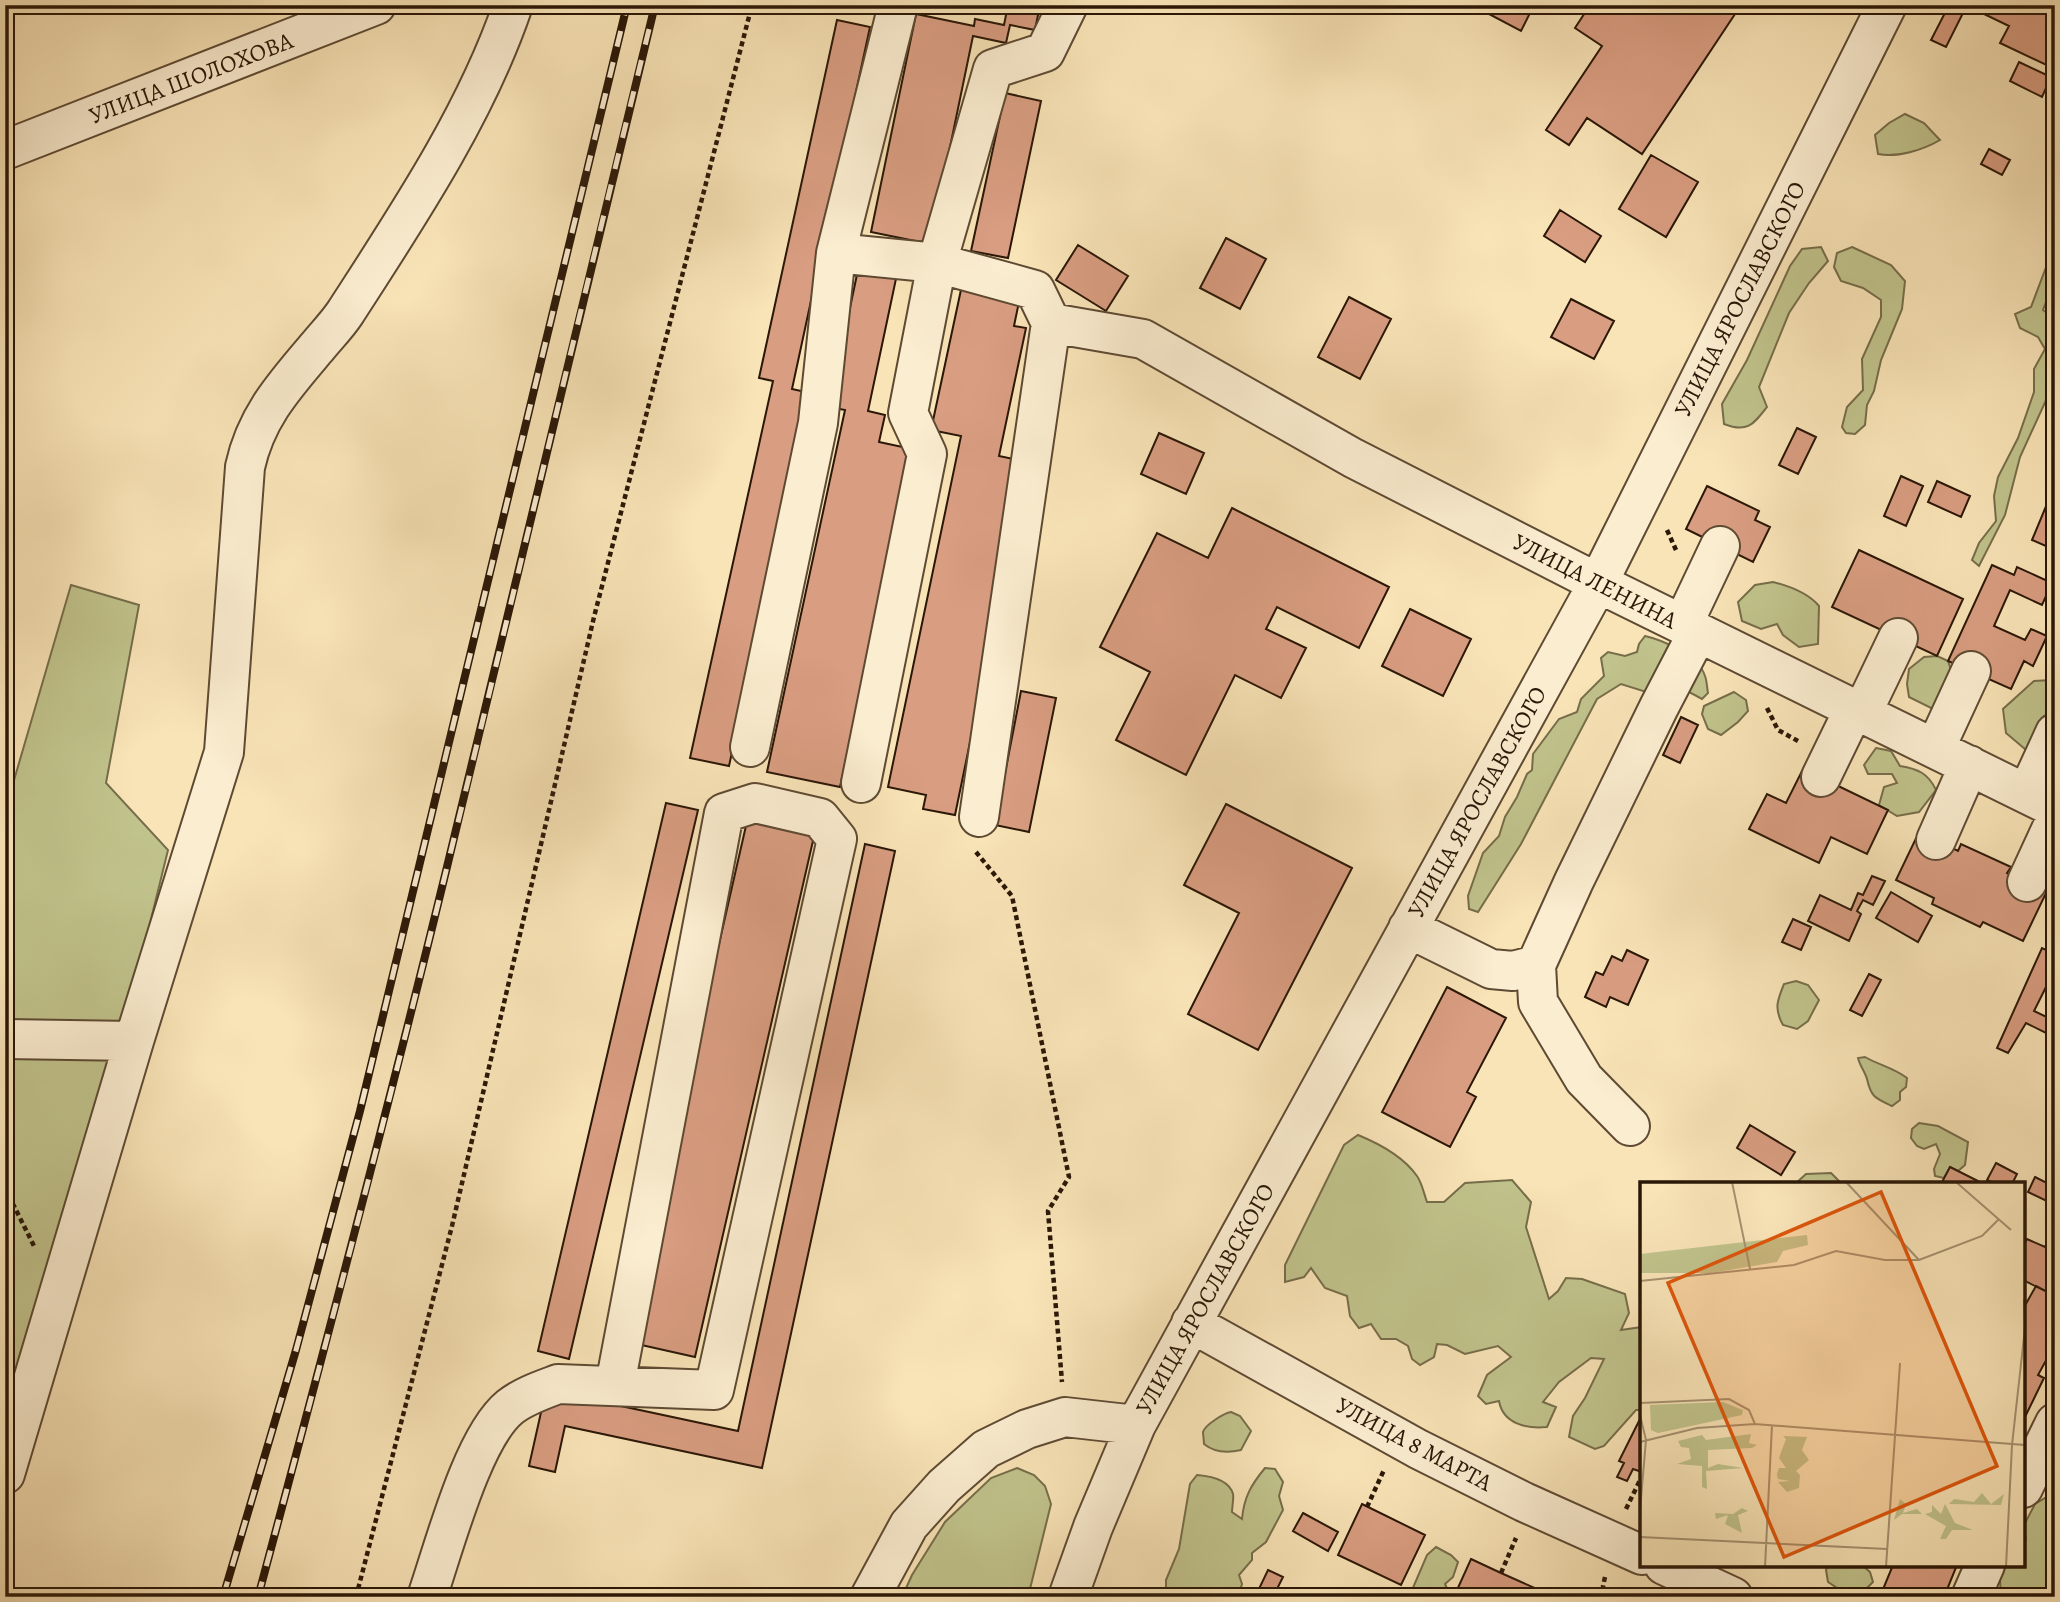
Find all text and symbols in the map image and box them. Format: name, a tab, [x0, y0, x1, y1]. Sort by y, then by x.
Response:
street label: УЛИЦА ШОЛОХОВА	[84, 24, 298, 132]
street label: УЛИЦА ЯРОСЛАВСКОГО	[1667, 176, 1813, 422]
street label: УЛИЦА ЛЕНИНА	[1507, 526, 1683, 637]
street label: УЛИЦА ЯРОСЛАВСКОГО	[1400, 681, 1554, 923]
street label: УЛИЦА ЯРОСЛАВСКОГО	[1128, 1178, 1282, 1420]
inset map	[1640, 1182, 2025, 1567]
street label: УЛИЦА 8 МАРТА	[1330, 1389, 1499, 1499]

